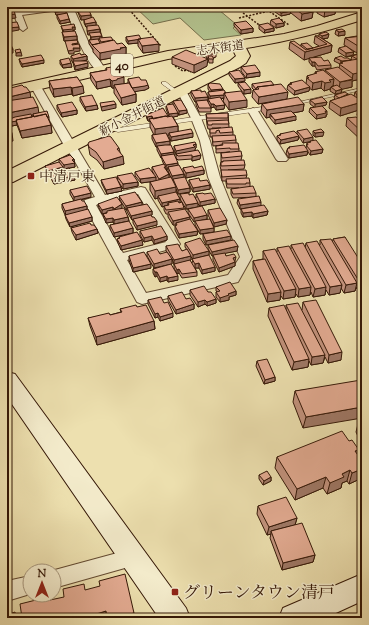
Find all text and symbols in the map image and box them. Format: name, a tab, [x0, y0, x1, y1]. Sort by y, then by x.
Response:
street label: 志木街道	[195, 37, 245, 61]
road number: 40	[111, 54, 133, 76]
street label: 新小金井街道	[96, 93, 169, 141]
place label: 中清戸東	[39, 168, 95, 188]
marker: 中清戸東	[26, 171, 36, 181]
north arrow	[22, 563, 62, 603]
text: N	[37, 566, 47, 582]
place label: グリーンタウン清戸	[183, 582, 335, 606]
marker: グリーンタウン清戸	[170, 587, 180, 597]

